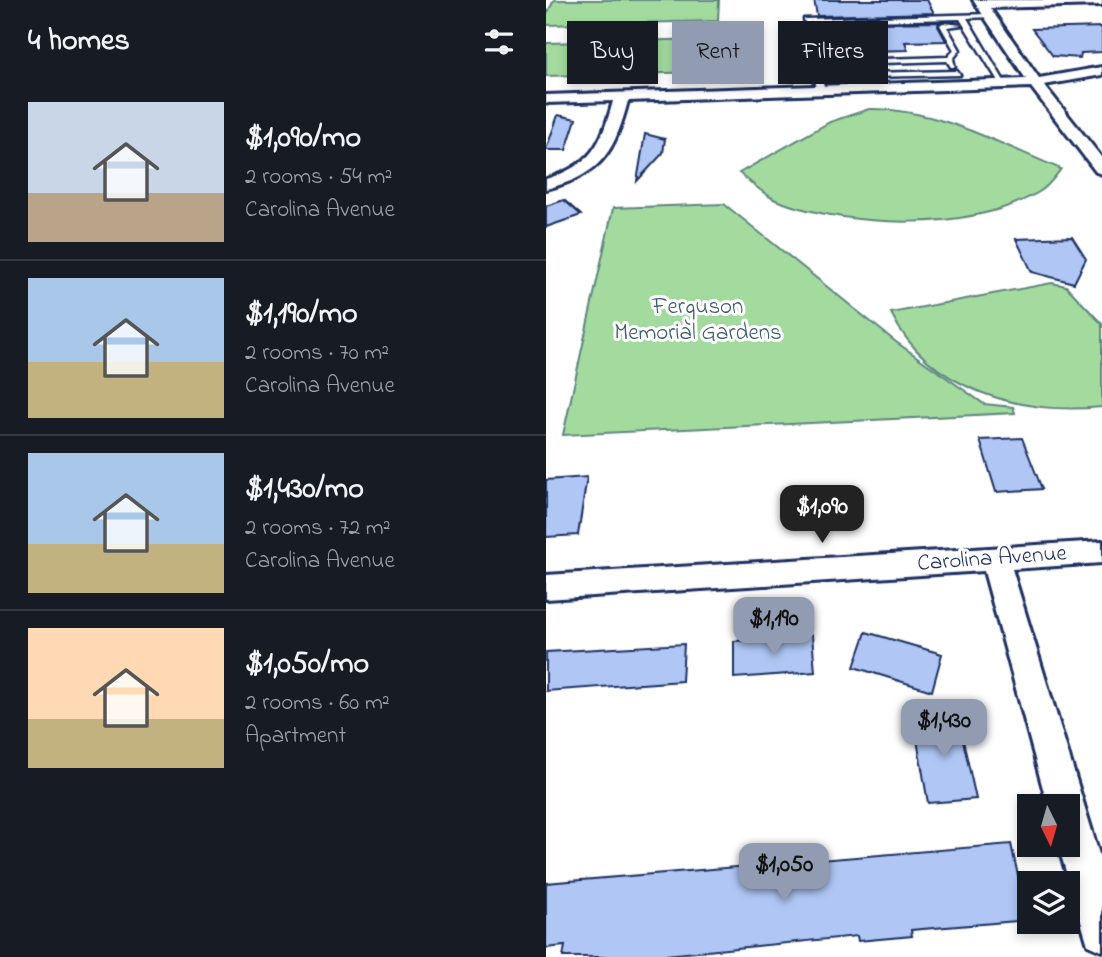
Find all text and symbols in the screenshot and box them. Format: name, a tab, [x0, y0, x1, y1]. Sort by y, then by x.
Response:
text: 4 homes	[28, 20, 130, 64]
chip: Buy	[567, 21, 658, 84]
chip: Rent	[672, 21, 764, 84]
chip: Filters	[778, 21, 888, 84]
icon: filters	[480, 23, 518, 61]
text: $1,090/mo	[245, 117, 361, 161]
icon: home	[84, 130, 168, 214]
text: 2 rooms · 54 m²	[245, 161, 392, 194]
text: Carolina Avenue	[245, 194, 395, 227]
park label: Ferguson Memorial Gardens	[614, 291, 782, 350]
text: $1,190/mo	[245, 293, 358, 337]
icon: home	[84, 306, 168, 390]
text: 2 rooms · 70 m²	[245, 337, 389, 370]
text: Carolina Avenue	[245, 370, 395, 403]
text: $1,430/mo	[245, 468, 364, 512]
icon: home	[84, 481, 168, 565]
pin: $1,090	[765, 486, 879, 545]
text: $1,090	[796, 491, 848, 524]
text: 2 rooms · 72 m²	[245, 512, 391, 545]
street label: Carolina Avenue	[916, 537, 1069, 581]
text: Carolina Avenue	[245, 545, 395, 578]
pin: $1,190	[717, 598, 831, 657]
text: $1,190	[749, 603, 799, 636]
text: $1,050/mo	[245, 643, 369, 687]
icon: home	[84, 656, 168, 740]
text: 2 rooms · 60 m²	[245, 687, 390, 720]
pin: $1,430	[887, 700, 1001, 759]
text: $1,430	[917, 705, 971, 738]
text: Apartment	[245, 720, 346, 753]
north arrow	[1017, 794, 1080, 858]
map controls	[1017, 794, 1080, 934]
pin: $1,050	[727, 844, 841, 903]
text: $1,050	[755, 849, 813, 882]
button: layers	[1017, 871, 1080, 934]

